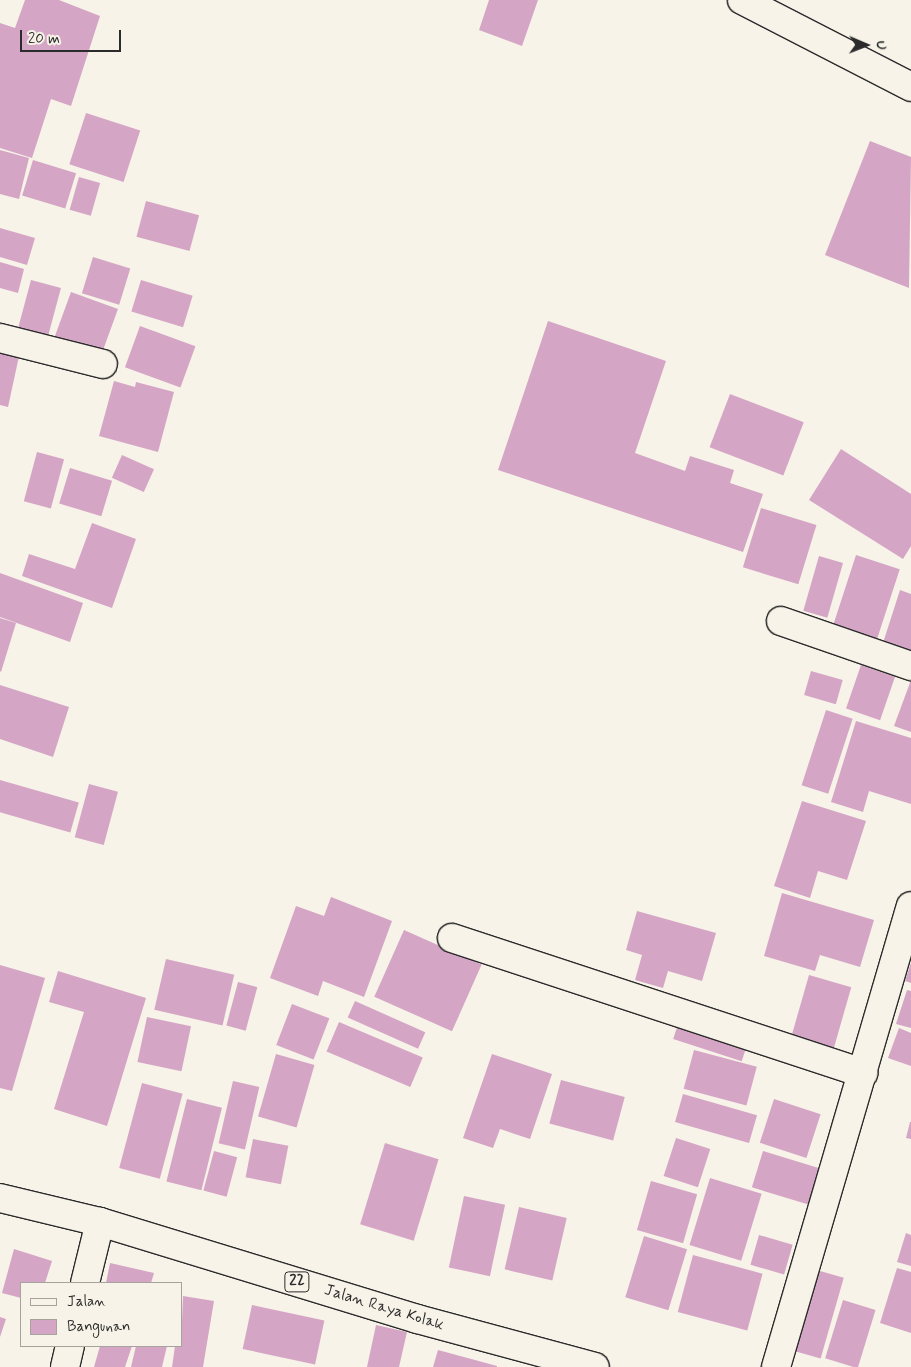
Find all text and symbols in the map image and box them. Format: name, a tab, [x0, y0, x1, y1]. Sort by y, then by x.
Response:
scale bar	[22, 20, 124, 52]
north arrow	[841, 20, 891, 70]
text: 20 m	[28, 29, 60, 49]
text: U	[872, 41, 890, 50]
road number: 22	[283, 1270, 311, 1294]
street label: Jalan Raya Kolak	[323, 1281, 445, 1335]
legend	[20, 1282, 182, 1347]
text: Jalan	[67, 1292, 106, 1312]
text: Bangunan	[67, 1317, 130, 1337]

